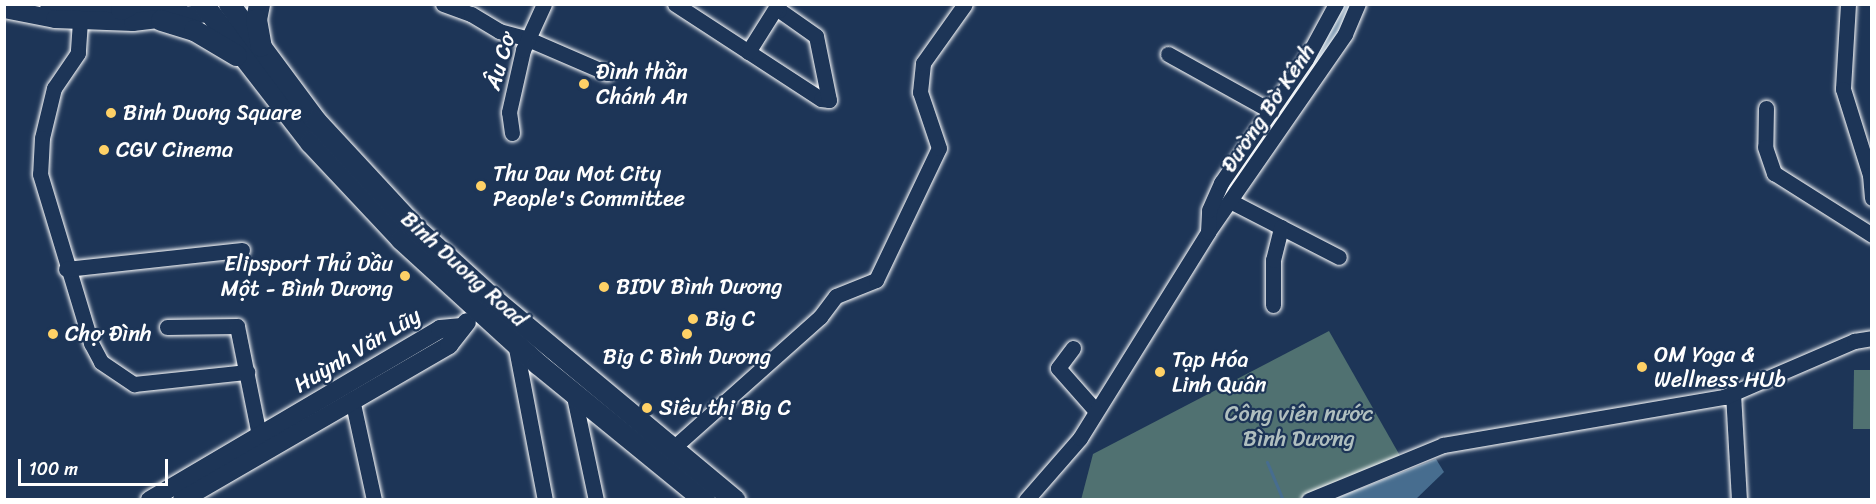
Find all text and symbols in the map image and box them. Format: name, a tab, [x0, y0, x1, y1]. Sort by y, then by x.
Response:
street label: Âu Cơ	[479, 29, 521, 93]
street label: Đường Bờ Kênh	[1215, 39, 1321, 177]
place label: Đình thần Chánh An	[596, 58, 688, 110]
marker: Đình thần Chánh An	[577, 77, 591, 91]
place label: Binh Duong Square	[123, 100, 304, 126]
marker: Binh Duong Square	[104, 106, 118, 120]
place label: CGV Cinema	[116, 137, 233, 163]
marker: CGV Cinema	[97, 143, 111, 157]
place label: Thu Dau Mot City People's Committee	[493, 160, 685, 212]
marker: Thu Dau Mot City People's Committee	[474, 179, 488, 193]
street label: Binh Duong Road	[395, 205, 533, 333]
place label: Elipsport Thủ Dầu Một - Bình Dương	[221, 250, 393, 302]
marker: Elipsport Thủ Dầu Một - Bình Dương	[398, 269, 412, 283]
place label: BIDV Bình Dương	[616, 274, 782, 300]
marker: BIDV Bình Dương	[597, 280, 611, 294]
street label: Huỳnh Văn Lũy	[290, 302, 424, 398]
place label: Big C	[705, 306, 756, 332]
marker: Big C	[686, 312, 700, 326]
place label: Chợ Đình	[65, 321, 152, 347]
marker: Chợ Đình	[46, 327, 60, 341]
marker: Big C Bình Dương	[680, 327, 694, 341]
place label: OM Yoga & Wellness HUb	[1654, 341, 1786, 392]
place label: Big C Bình Dương	[603, 344, 771, 370]
place label: Tạp Hóa Linh Quân	[1172, 346, 1266, 398]
marker: OM Yoga & Wellness HUb	[1635, 360, 1649, 374]
marker: Tạp Hóa Linh Quân	[1153, 365, 1167, 379]
place label: Siêu thị Big C	[659, 395, 791, 421]
park label: Công viên nước Bình Dương	[1225, 400, 1373, 452]
marker: Siêu thị Big C	[640, 401, 654, 415]
scale bar	[21, 447, 171, 485]
text: 100 m	[29, 453, 78, 485]

